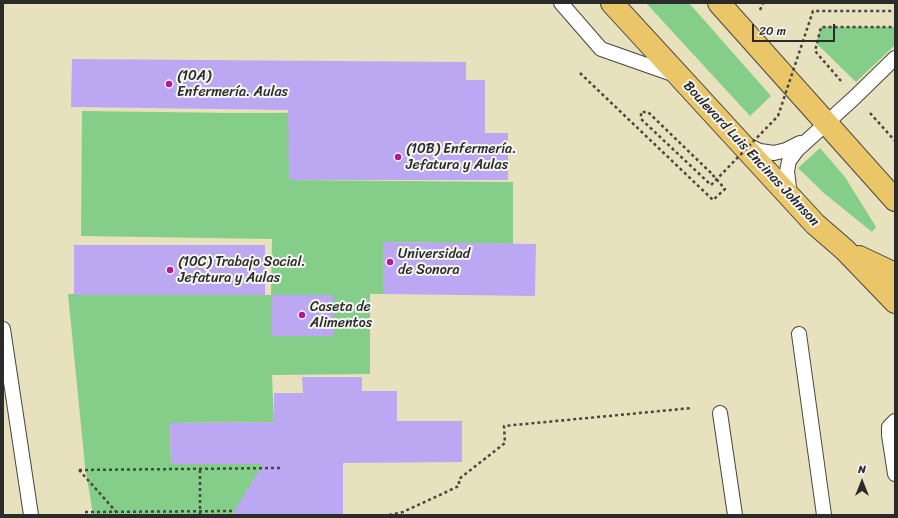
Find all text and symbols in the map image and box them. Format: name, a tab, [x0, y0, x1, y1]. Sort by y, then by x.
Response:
scale bar	[754, 16, 837, 42]
text: 20 m	[759, 20, 786, 42]
place label: (10A) Enfermería. Aulas	[177, 68, 288, 100]
street label: Boulevard Luis Encinas Johnson	[679, 78, 823, 230]
marker: (10A) Enfermería. Aulas	[164, 79, 174, 89]
place label: (10B) Enfermería. Jefatura y Aulas	[406, 141, 516, 174]
marker: (10B) Enfermería. Jefatura y Aulas	[393, 152, 403, 162]
place label: Universidad de Sonora	[398, 246, 470, 278]
place label: (10C) Trabajo Social. Jefatura y Aulas	[178, 254, 306, 286]
marker: Universidad de Sonora	[385, 257, 395, 267]
marker: (10C) Trabajo Social. Jefatura y Aulas	[165, 265, 175, 275]
place label: Caseta de Alimentos	[310, 299, 372, 332]
marker: Caseta de Alimentos	[297, 310, 307, 320]
text: N	[858, 460, 866, 479]
north arrow	[842, 462, 882, 502]

